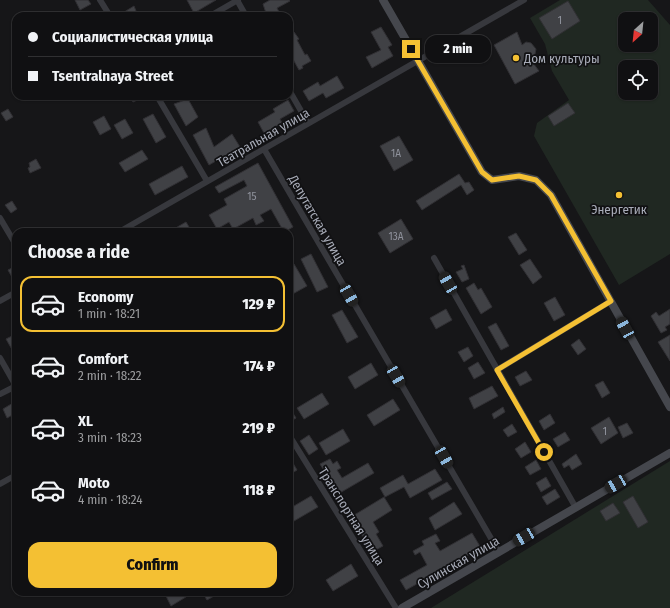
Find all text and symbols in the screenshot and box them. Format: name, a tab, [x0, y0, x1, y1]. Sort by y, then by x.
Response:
north arrow	[618, 12, 658, 52]
map controls	[618, 12, 658, 100]
house number: 1	[558, 14, 562, 27]
text: Социалистическая улица	[52, 28, 213, 46]
callout: 2 min	[425, 35, 491, 63]
route end	[402, 40, 420, 58]
text: 2 min	[444, 41, 472, 56]
place label: Дом культуры	[523, 51, 600, 66]
marker: Дом культуры	[511, 53, 521, 63]
button: locate	[618, 60, 658, 100]
text: Tsentralnaya Street	[52, 67, 174, 85]
street label: Театральная улица	[214, 105, 312, 170]
house number: 1А	[391, 147, 401, 160]
street label: Депутатская улица	[285, 171, 350, 268]
house number: 15	[247, 190, 257, 203]
marker: Энергетик	[614, 190, 624, 200]
place label: Энергетик	[591, 202, 647, 217]
house number: 13А	[388, 230, 404, 243]
text: Choose a ride	[28, 241, 130, 263]
car	[437, 270, 459, 296]
car	[338, 282, 360, 308]
icon: car	[30, 286, 66, 322]
text: Economy	[78, 288, 133, 306]
text: 129 ₽	[242, 295, 275, 313]
text: 1 min · 18:21	[78, 306, 140, 321]
car	[614, 315, 636, 341]
icon: car	[30, 348, 66, 384]
text: Comfort	[78, 350, 129, 368]
text: 174 ₽	[243, 357, 275, 375]
car	[385, 363, 407, 389]
text: 2 min · 18:22	[78, 368, 142, 383]
icon: car	[30, 410, 66, 446]
text: XL	[78, 412, 93, 430]
text: 219 ₽	[243, 419, 275, 437]
house number: 1	[603, 425, 607, 438]
text: 3 min · 18:23	[78, 430, 142, 445]
route start	[535, 443, 553, 461]
car	[433, 444, 455, 470]
street label: Транспортная улица	[315, 465, 388, 568]
icon: car	[30, 472, 66, 508]
car	[603, 473, 629, 495]
text: Moto	[78, 474, 110, 492]
text: 118 ₽	[243, 481, 275, 499]
text: 4 min · 18:24	[78, 492, 142, 507]
car	[511, 526, 537, 548]
street label: Сулинская улица	[415, 533, 502, 592]
button: Confirm	[28, 542, 277, 588]

